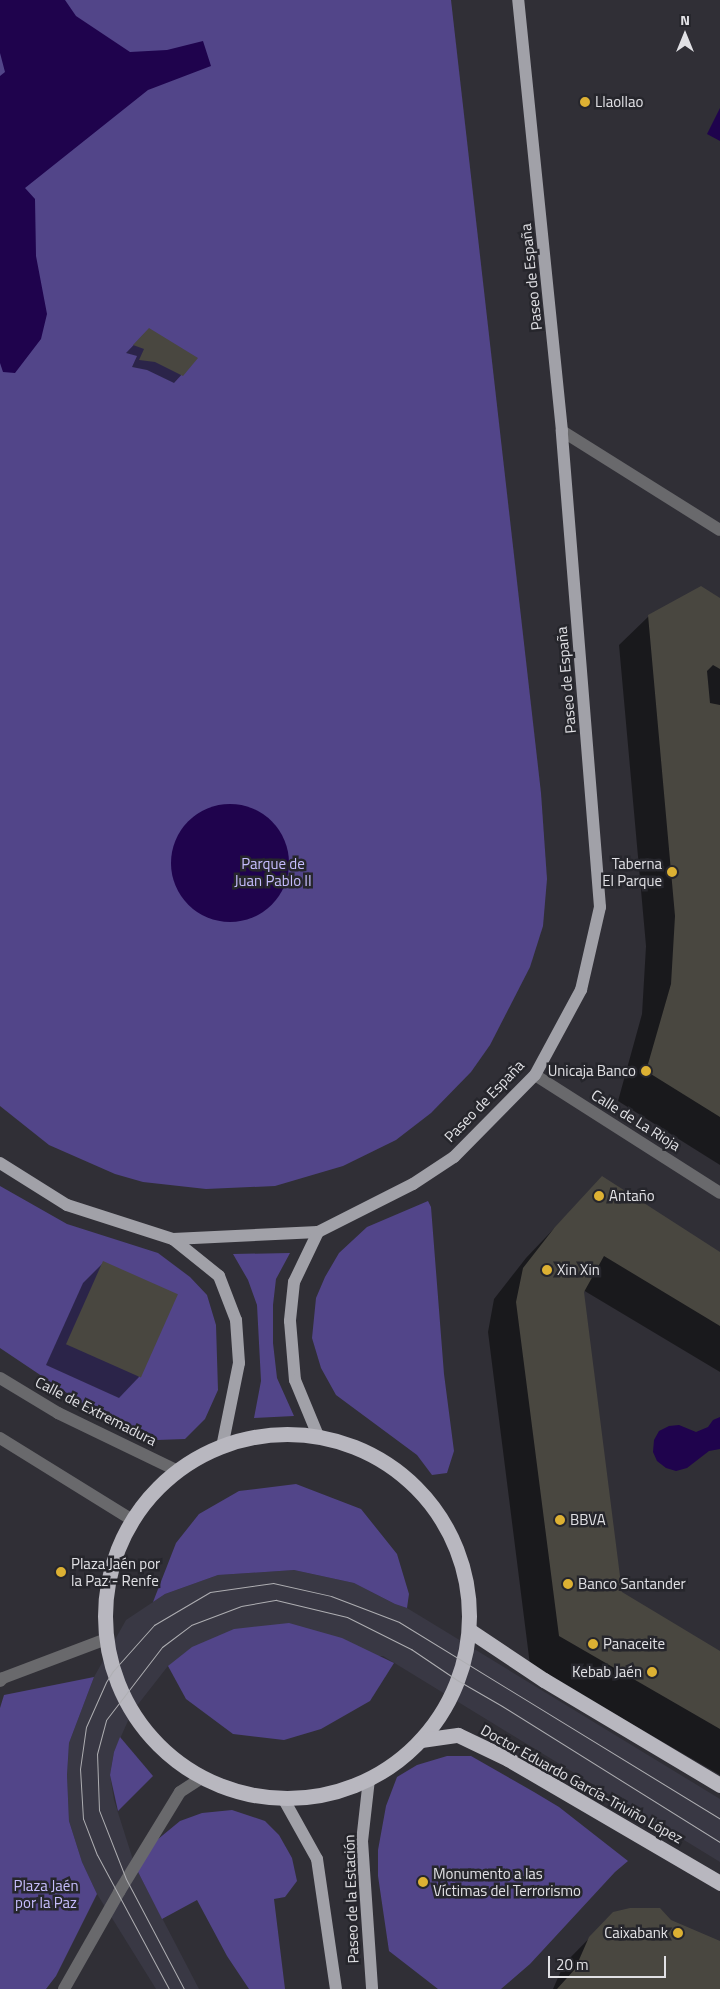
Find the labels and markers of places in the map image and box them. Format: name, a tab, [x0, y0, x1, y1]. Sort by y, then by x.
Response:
place label: Llaollao	[595, 93, 643, 111]
marker: Llaollao	[579, 96, 591, 108]
place label: Taberna El Parque	[602, 854, 662, 889]
marker: Taberna El Parque	[666, 866, 678, 878]
place label: Unicaja Banco	[548, 1062, 636, 1080]
marker: Unicaja Banco	[640, 1065, 652, 1077]
place label: Antaño	[609, 1187, 655, 1205]
marker: Antaño	[593, 1190, 605, 1202]
place label: Xin Xin	[557, 1261, 600, 1279]
marker: Xin Xin	[541, 1264, 553, 1276]
place label: BBVA	[570, 1511, 606, 1529]
marker: BBVA	[554, 1514, 566, 1526]
place label: Plaza Jaén por la Paz - Renfe	[71, 1554, 160, 1589]
marker: Plaza Jaén por la Paz - Renfe	[55, 1566, 67, 1578]
place label: Banco Santander	[578, 1575, 686, 1593]
marker: Banco Santander	[562, 1578, 574, 1590]
place label: Panaceite	[603, 1635, 665, 1653]
marker: Panaceite	[587, 1638, 599, 1650]
place label: Kebab Jaén	[572, 1663, 642, 1681]
marker: Kebab Jaén	[646, 1666, 658, 1678]
place label: Monumento a las Víctimas del Terrorismo	[433, 1864, 581, 1899]
marker: Monumento a las Víctimas del Terrorismo	[417, 1876, 429, 1888]
place label: Caixabank	[604, 1924, 668, 1942]
marker: Caixabank	[672, 1927, 684, 1939]

